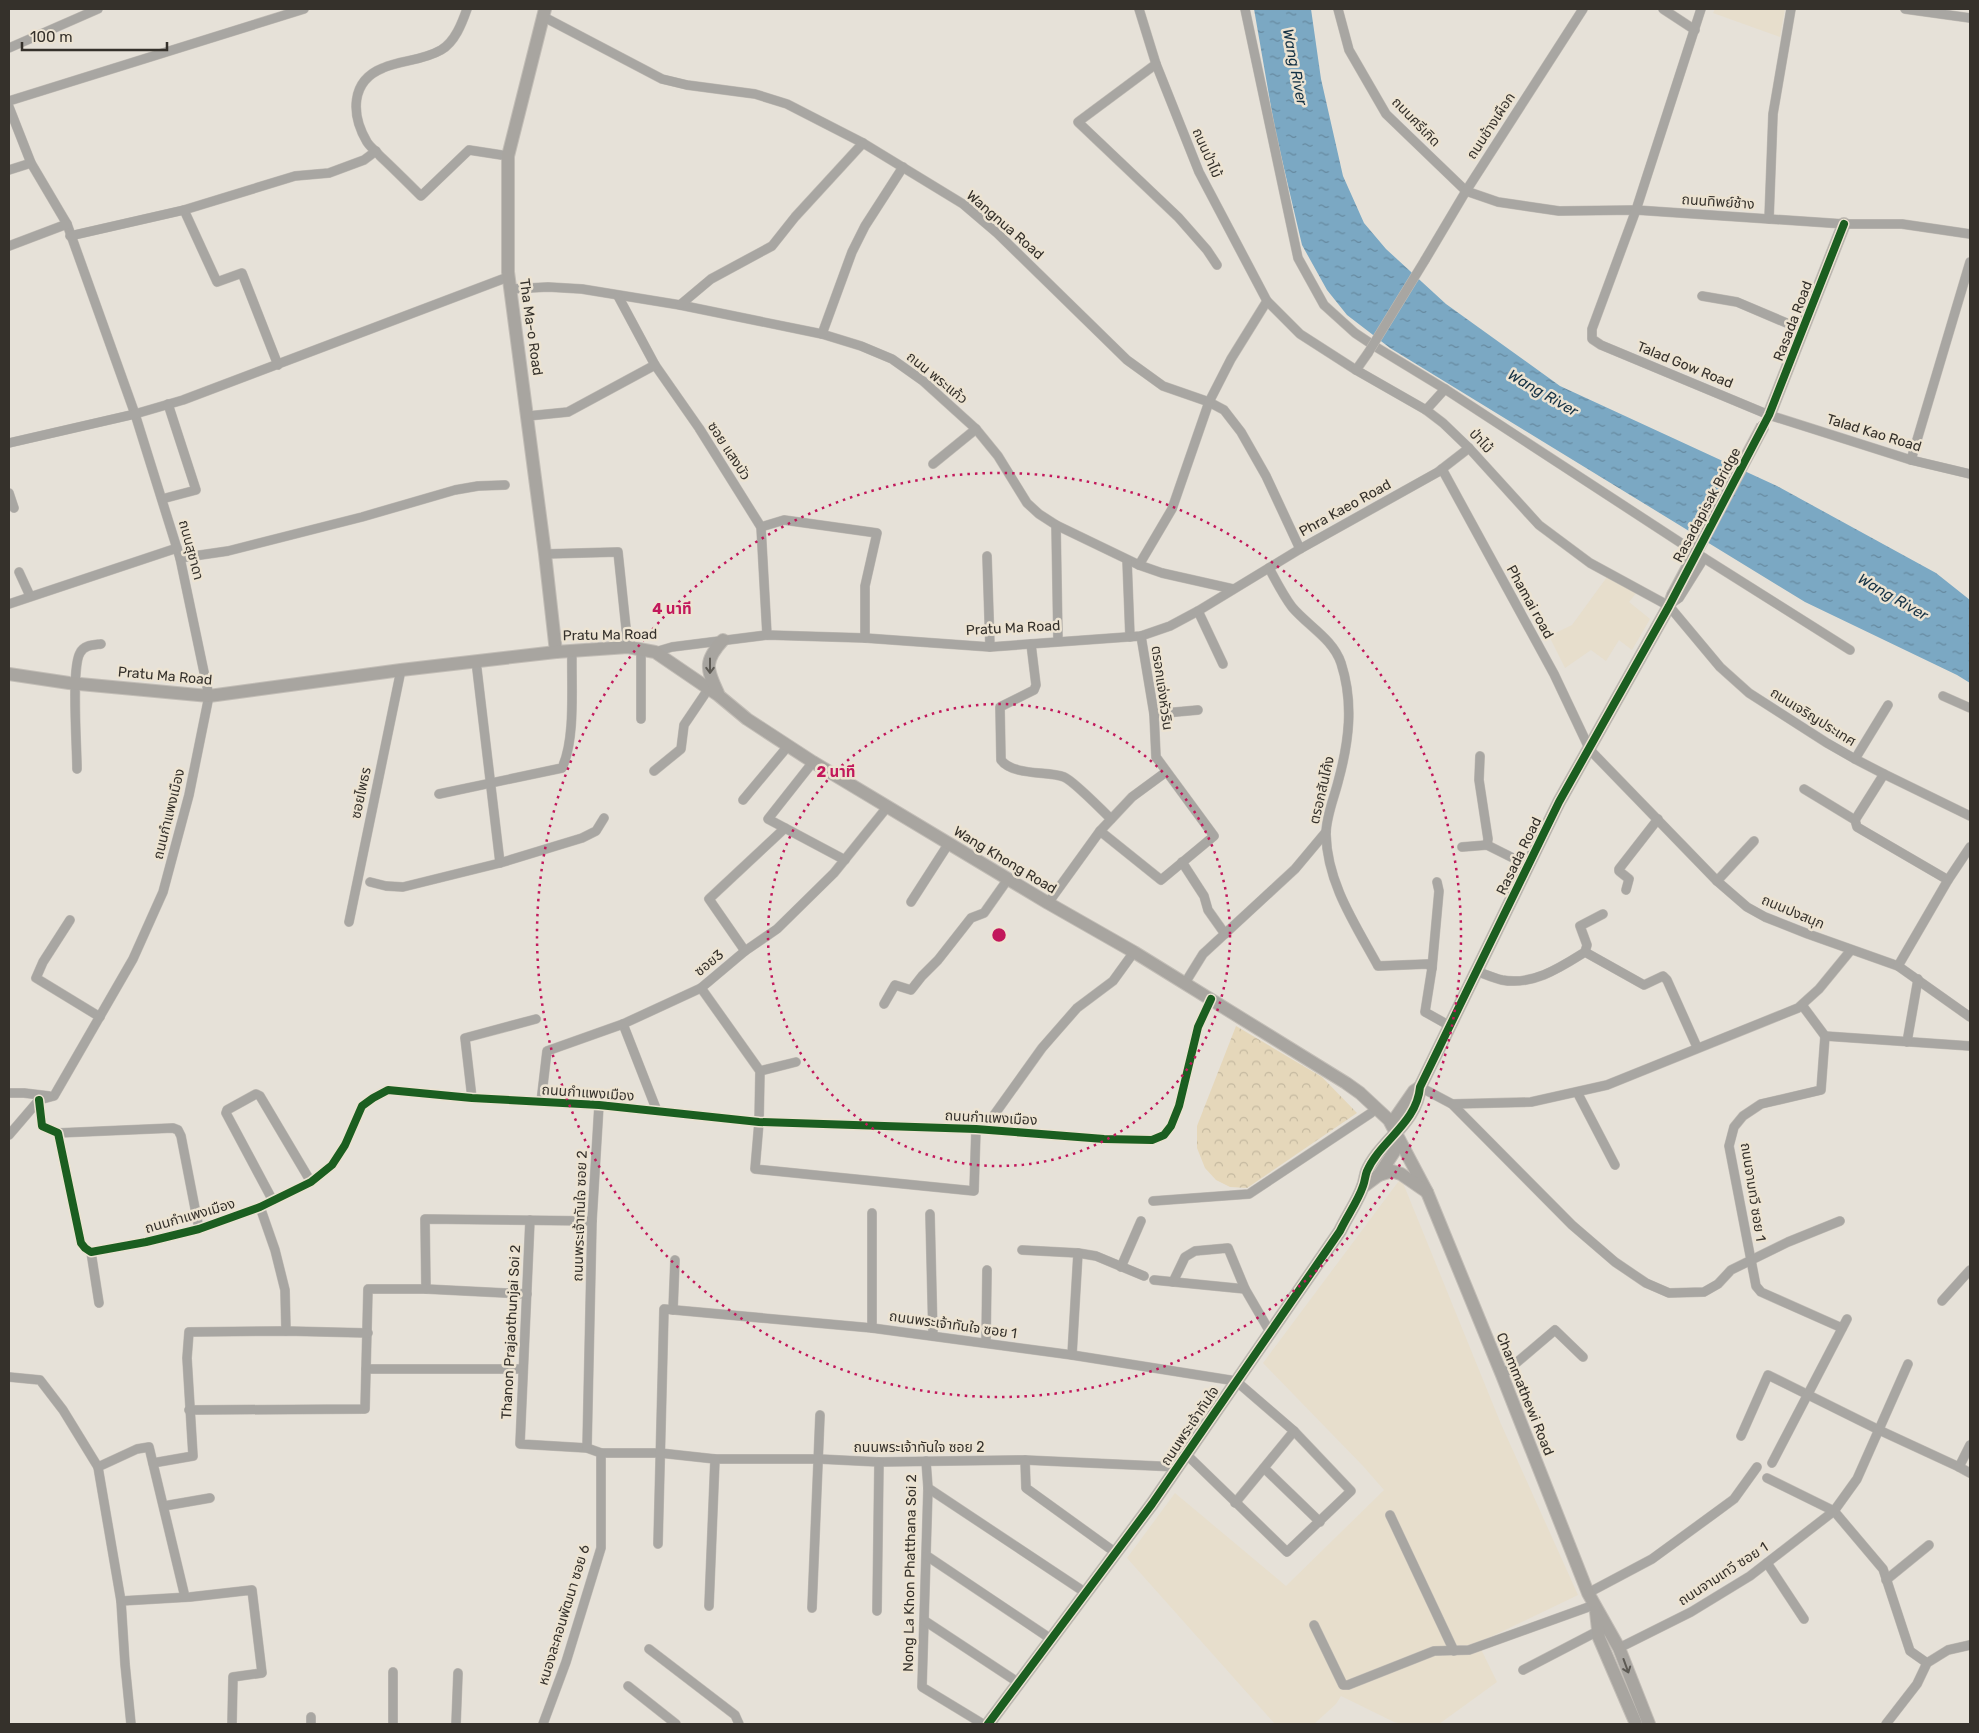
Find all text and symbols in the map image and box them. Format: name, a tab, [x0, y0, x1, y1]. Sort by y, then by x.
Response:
scale bar	[22, 20, 168, 52]
water label: Wang River	[1279, 27, 1312, 108]
text: 100 m	[30, 28, 72, 46]
street label: ถนนช้างเผือก	[1463, 89, 1519, 163]
street label: ถนนศรีเกิด	[1388, 94, 1444, 150]
street label: ถนนป่าไม้	[1189, 126, 1226, 181]
street label: Wangnua Road	[963, 187, 1047, 263]
street label: ถนนทิพย์ช้าง	[1681, 191, 1755, 213]
street label: Tha Ma-o Road	[516, 277, 546, 377]
street label: Rasada Road	[1770, 279, 1816, 363]
street label: Talad Gow Road	[1634, 338, 1736, 392]
street label: ถนน พระแก้ว	[903, 348, 971, 408]
water label: Wang River	[1505, 366, 1582, 421]
street label: Talad Kao Road	[1825, 411, 1923, 455]
street label: ซอย แสงบัว	[704, 419, 754, 483]
street label: ป่าไม้	[1466, 425, 1496, 457]
street label: Rasadapisak Bridge	[1670, 445, 1745, 565]
street label: Phra Kaeo Road	[1296, 476, 1394, 540]
street label: ถนนสุชาดา	[175, 518, 207, 582]
street label: Phamai road	[1503, 562, 1557, 642]
water label: Wang River	[1855, 570, 1932, 625]
text: 4 นาที	[652, 600, 692, 618]
street label: Pratu Ma Road	[965, 617, 1061, 639]
street label: Pratu Ma Road	[563, 626, 657, 644]
street label: ตรอกแจ่งหัวริน	[1148, 645, 1176, 731]
one-way arrow	[705, 658, 715, 674]
street label: Pratu Ma Road	[117, 663, 213, 689]
street label: ถนนเจริญประเทศ	[1767, 684, 1859, 750]
street label: ตรอกสันโค้ง	[1306, 754, 1338, 826]
text: 2 นาที	[817, 763, 855, 781]
street label: ซอยไพธร	[347, 765, 375, 820]
street label: ถนนกำแพงเมือง	[150, 767, 188, 861]
street label: Rasada Road	[1493, 814, 1545, 898]
street label: Wang Khong Road	[950, 822, 1060, 898]
street label: ถนนปงสนุก	[1759, 891, 1827, 933]
centre of rings	[990, 926, 1008, 944]
street label: ซอย3	[691, 946, 727, 980]
street label: ถนนกำแพงเมือง	[541, 1081, 635, 1105]
street label: ถนนกำแพงเมือง	[944, 1107, 1038, 1129]
street label: ถนนจามทวี ซอย 1	[1737, 1141, 1769, 1243]
street label: ถนนพระเจ้าทันใจ ซอย 2	[569, 1150, 591, 1282]
street label: ถนนกำแพงเมือง	[143, 1195, 237, 1237]
street label: Thanon Prajaothunjai Soi 2	[498, 1244, 524, 1420]
street label: ถนนพระเจ้าทันใจ ซอย 1	[888, 1308, 1018, 1342]
street label: Chammathewi Road	[1493, 1330, 1557, 1458]
street label: ถนนพระเจ้าทันใจ	[1157, 1383, 1223, 1469]
street label: ถนนพระเจ้าทันใจ ซอย 2	[853, 1439, 985, 1456]
street label: Nong La Khon Phatthana Soi 2	[900, 1474, 920, 1672]
street label: ถนนจามเทวี ซอย 1	[1675, 1539, 1771, 1609]
street label: หนองละคอนพัฒนา ซอย 6	[534, 1543, 594, 1687]
one-way arrow	[1622, 1657, 1631, 1673]

